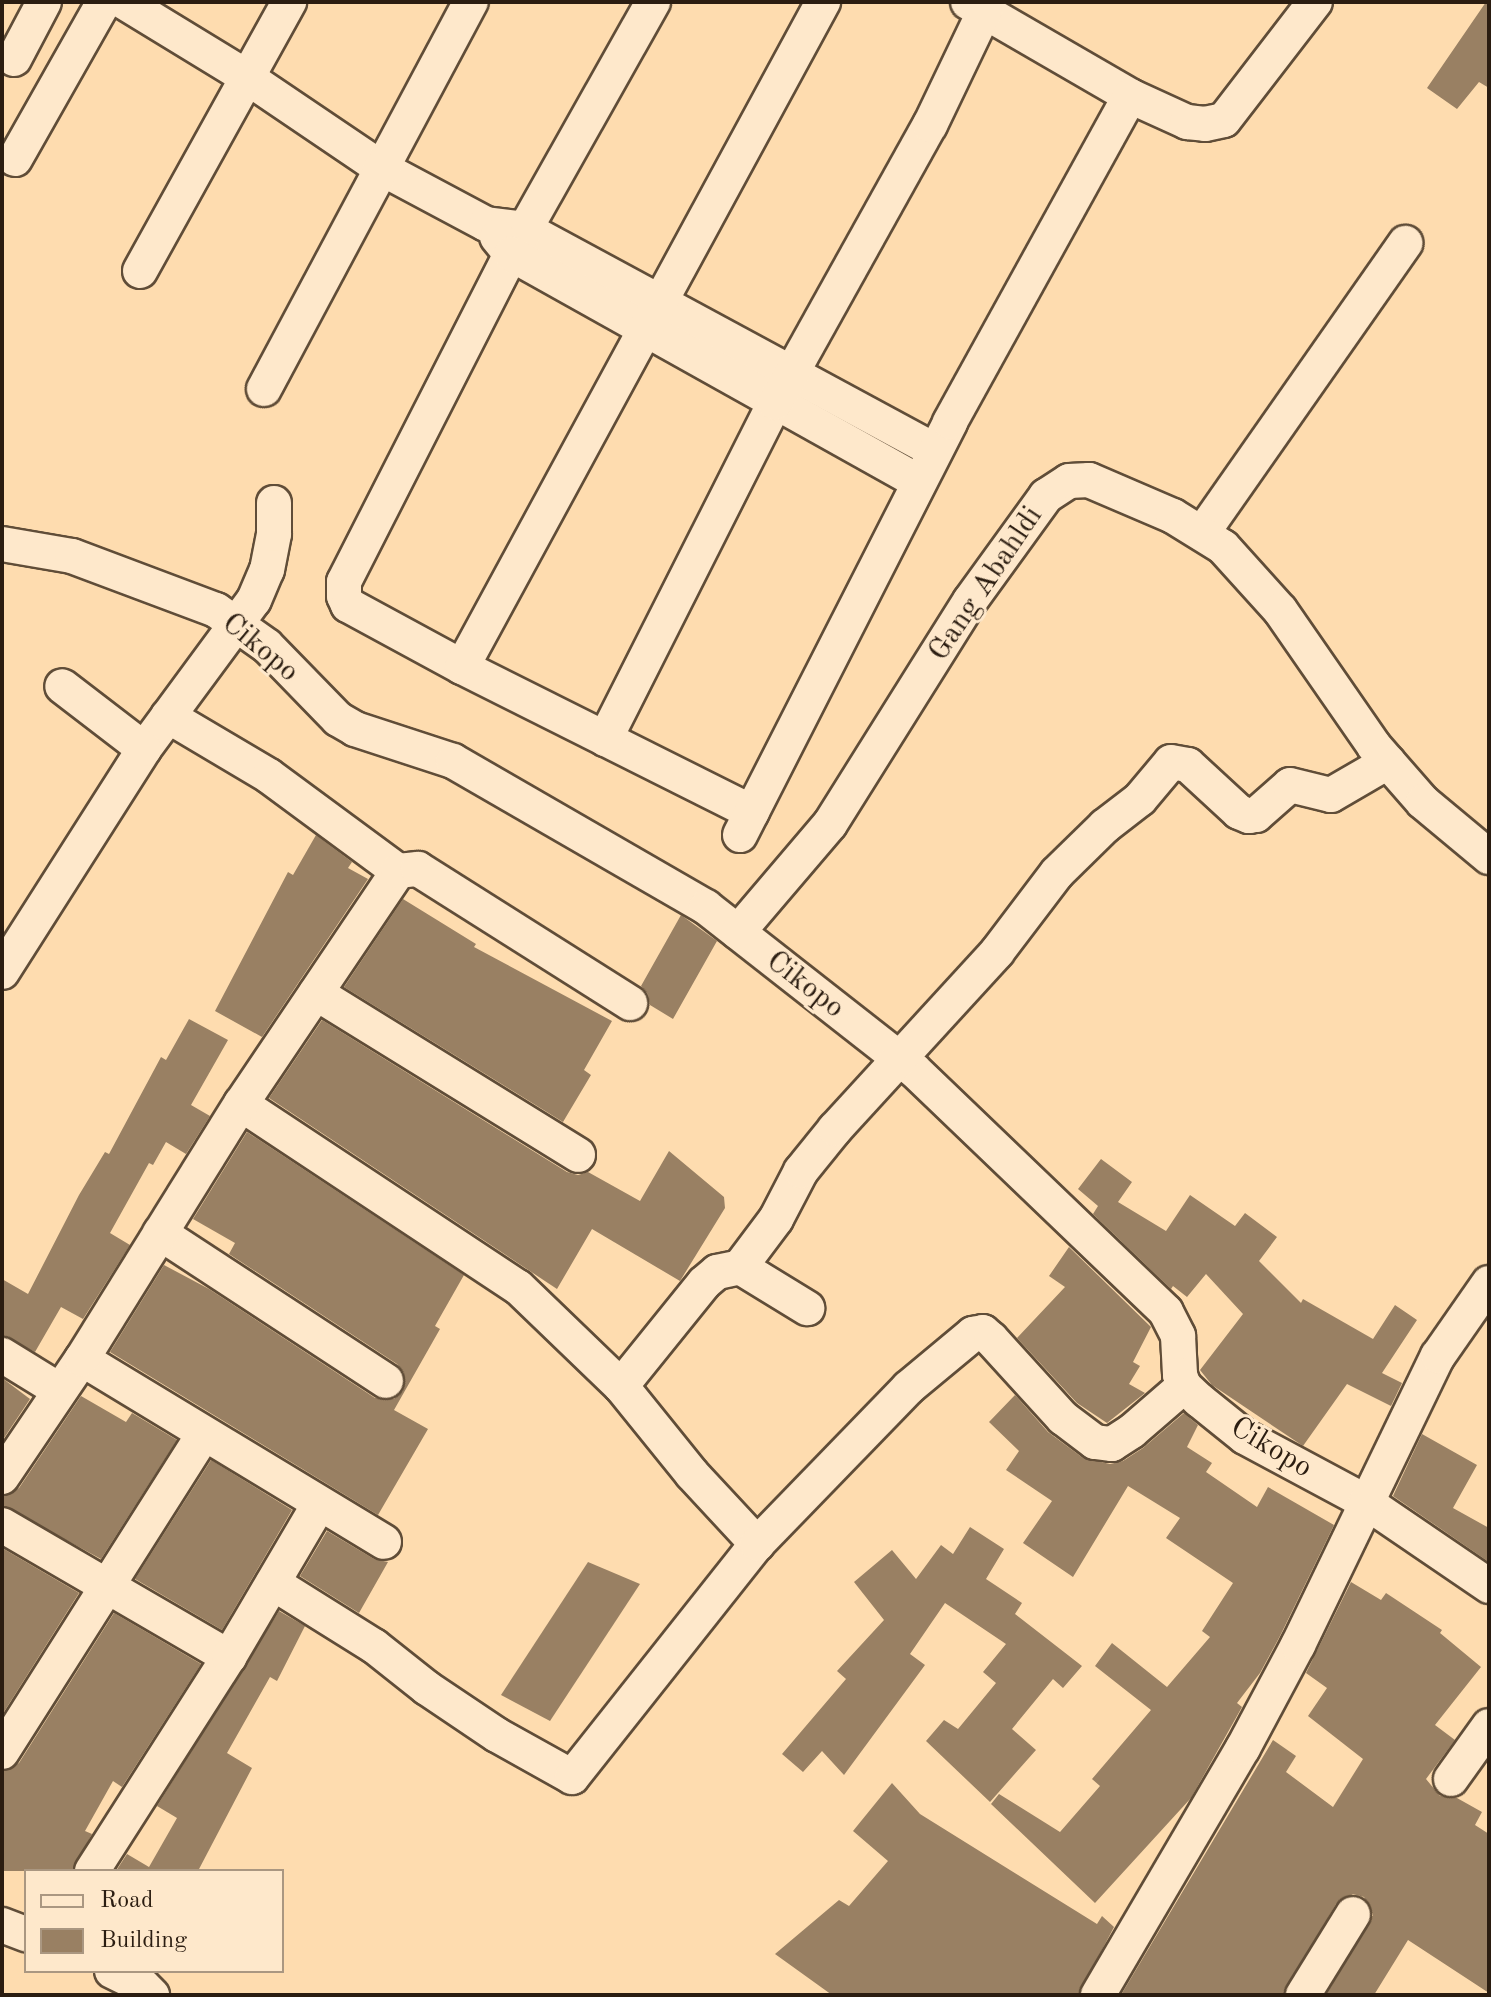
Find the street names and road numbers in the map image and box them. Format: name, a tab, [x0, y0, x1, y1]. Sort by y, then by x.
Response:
street label: Gang Abahldi	[921, 500, 1051, 668]
street label: Cikopo	[214, 606, 306, 690]
street label: Cikopo	[759, 943, 851, 1027]
street label: Cikopo	[1224, 1410, 1318, 1486]

